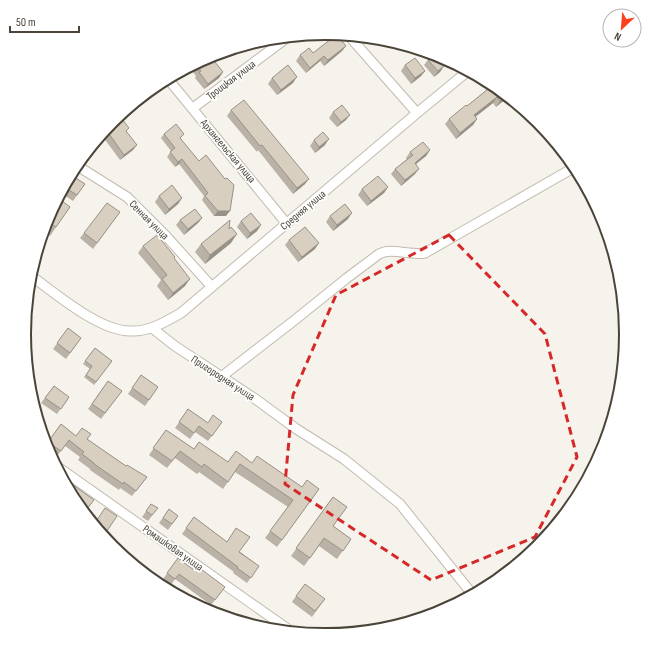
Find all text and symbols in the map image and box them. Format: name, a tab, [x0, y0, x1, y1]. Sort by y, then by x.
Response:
scale bar	[10, 8, 79, 34]
north arrow	[602, 8, 642, 48]
text: 50 m	[16, 15, 36, 30]
text: N	[612, 29, 623, 44]
street label: Троицкая улица	[204, 57, 258, 103]
street label: Архангельская улица	[197, 116, 258, 185]
street label: Средняя улица	[278, 187, 328, 233]
street label: Сенная улица	[127, 198, 171, 242]
street label: Пригородная улица	[189, 353, 257, 403]
street label: Ромашковая улица	[140, 522, 206, 574]

